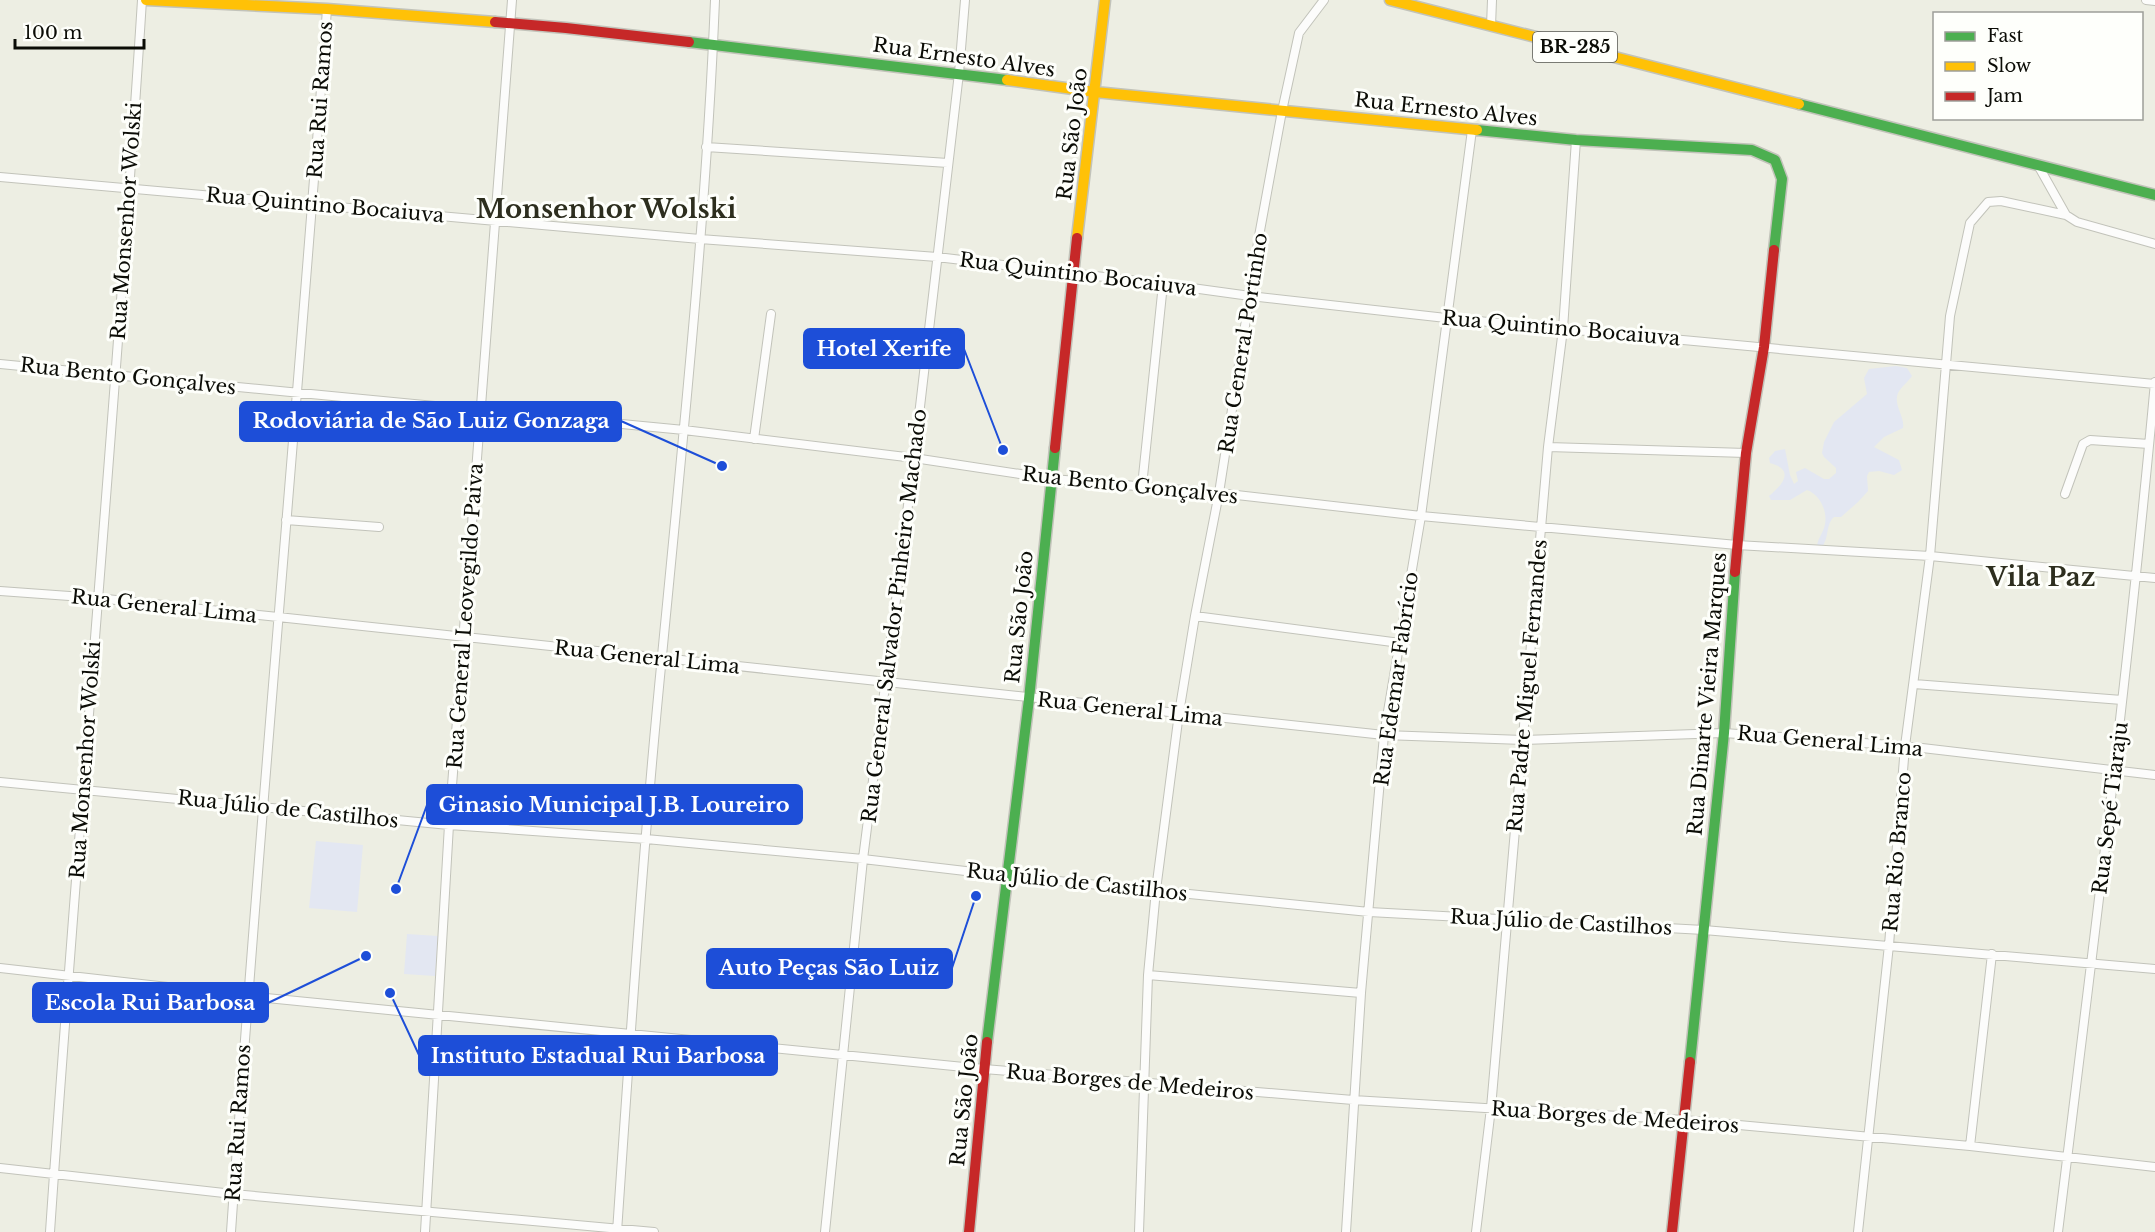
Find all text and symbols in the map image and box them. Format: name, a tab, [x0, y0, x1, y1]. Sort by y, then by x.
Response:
scale bar	[15, 12, 144, 50]
legend	[1933, 12, 2143, 120]
street label: Rua Rui Ramos	[303, 20, 337, 180]
text: 100 m	[24, 22, 82, 44]
text: Fast	[1987, 25, 2024, 47]
street label: Rua Ernesto Alves	[871, 32, 1057, 82]
road number: BR-285	[1533, 32, 1617, 62]
text: Slow	[1987, 55, 2032, 77]
street label: Rua São João	[1052, 66, 1092, 202]
text: Jam	[1985, 85, 2023, 107]
street label: Rua Ernesto Alves	[1353, 87, 1539, 131]
street label: Rua Monsenhor Wolski	[106, 101, 146, 341]
street label: Rua Quintino Bocaiuva	[205, 183, 446, 227]
district label: Monsenhor Wolski	[476, 193, 736, 225]
street label: Rua General Portinho	[1214, 231, 1272, 455]
street label: Rua Quintino Bocaiuva	[958, 248, 1199, 301]
street label: Rua Quintino Bocaiuva	[1441, 306, 1682, 350]
callout: Hotel Xerife	[804, 329, 964, 368]
text: Hotel Xerife	[817, 336, 951, 362]
street label: Rua Bento Gonçalves	[19, 353, 237, 399]
callout: Rodoviária de São Luiz Gonzaga	[240, 402, 621, 441]
text: Rodoviária de São Luiz Gonzaga	[252, 408, 610, 434]
street label: Rua General Salvador Pinheiro Machado	[857, 408, 931, 824]
street label: Rua General Leovegildo Paiva	[442, 461, 488, 770]
street label: Rua Bento Gonçalves	[1021, 462, 1239, 508]
street label: Rua Padre Miguel Fernandes	[1502, 538, 1552, 834]
street label: Rua São João	[1000, 550, 1038, 684]
street label: Rua Dinarte Vieira Marques	[1683, 551, 1731, 837]
district label: Vila Paz	[1985, 561, 2096, 593]
street label: Rua Edemar Fabrício	[1369, 570, 1423, 788]
street label: Rua General Lima	[70, 584, 259, 628]
street label: Rua General Lima	[553, 635, 742, 679]
street label: Rua Monsenhor Wolski	[65, 640, 105, 880]
street label: Rua General Lima	[1036, 687, 1225, 731]
street label: Rua Sepé Tiaraju	[2088, 720, 2132, 896]
street label: Rua General Lima	[1736, 721, 1925, 761]
street label: Rua Rio Branco	[1878, 771, 1916, 933]
street label: Rua Júlio de Castilhos	[176, 785, 400, 833]
callout: Ginasio Municipal J.B. Loureiro	[427, 785, 802, 824]
text: Ginasio Municipal J.B. Loureiro	[438, 792, 790, 818]
street label: Rua Júlio de Castilhos	[965, 858, 1189, 906]
street label: Rua Júlio de Castilhos	[1449, 904, 1673, 940]
callout: Auto Peças São Luiz	[707, 949, 952, 988]
text: Auto Peças São Luiz	[718, 955, 939, 981]
callout: Escola Rui Barbosa	[33, 983, 268, 1022]
text: Escola Rui Barbosa	[45, 990, 255, 1016]
street label: Rua São João	[945, 1033, 983, 1167]
callout: Instituto Estadual Rui Barbosa	[419, 1036, 777, 1075]
street label: Rua Rui Ramos	[221, 1043, 255, 1203]
text: Instituto Estadual Rui Barbosa	[431, 1043, 765, 1069]
street label: Rua Borges de Medeiros	[1005, 1059, 1255, 1105]
street label: Rua Borges de Medeiros	[1490, 1096, 1740, 1138]

